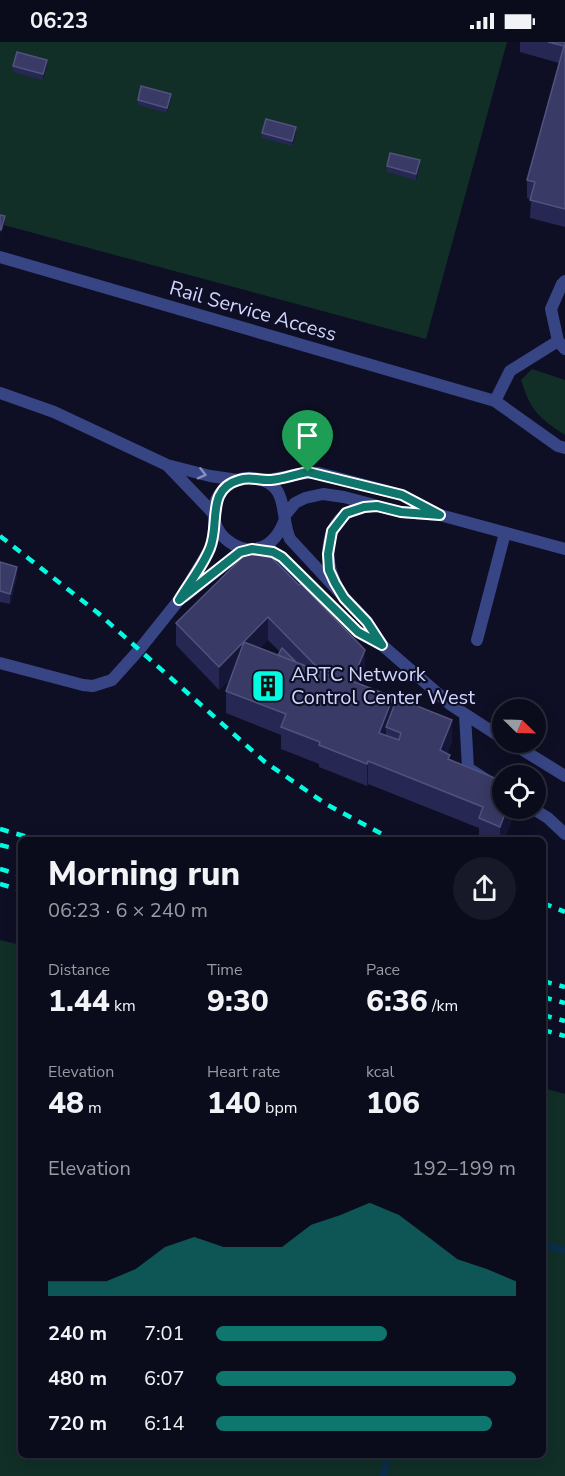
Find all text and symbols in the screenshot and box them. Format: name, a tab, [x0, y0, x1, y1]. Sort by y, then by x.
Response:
text: 06:23	[30, 6, 88, 36]
street label: Rail Service Access	[166, 274, 340, 348]
pin	[282, 410, 333, 472]
icon: arrive	[291, 419, 324, 452]
one-way arrow	[197, 467, 207, 480]
place label: ARTC Network Control Center West	[291, 661, 476, 711]
building icon: ARTC Network Control Center West	[250, 668, 286, 704]
north arrow	[492, 699, 546, 753]
map controls	[492, 699, 546, 819]
button: locate	[492, 765, 546, 819]
text: Morning run	[48, 852, 240, 897]
button: share	[453, 857, 516, 920]
text: 06:23 · 6 × 240 m	[48, 897, 208, 924]
text: Distance	[48, 959, 110, 981]
text: Time	[207, 959, 243, 981]
text: Pace	[366, 959, 400, 981]
text: 1.44	[48, 981, 110, 1022]
text: 9:30	[207, 981, 269, 1022]
text: 6:36	[366, 981, 428, 1022]
text: km	[110, 995, 136, 1017]
text: /km	[428, 995, 458, 1017]
text: Elevation	[48, 1061, 114, 1083]
text: Heart rate	[207, 1061, 280, 1083]
text: kcal	[366, 1061, 394, 1083]
text: 48	[48, 1083, 84, 1124]
text: 140	[207, 1083, 261, 1124]
text: 106	[366, 1083, 420, 1124]
text: m	[84, 1097, 102, 1119]
text: bpm	[261, 1097, 297, 1119]
text: Elevation	[48, 1155, 131, 1182]
text: 192–199 m	[412, 1155, 516, 1182]
text: 240 m	[48, 1320, 107, 1347]
text: 7:01	[144, 1320, 185, 1347]
text: 480 m	[48, 1365, 107, 1392]
text: 6:07	[144, 1365, 185, 1392]
text: 720 m	[48, 1410, 107, 1437]
text: 6:14	[144, 1410, 185, 1437]

